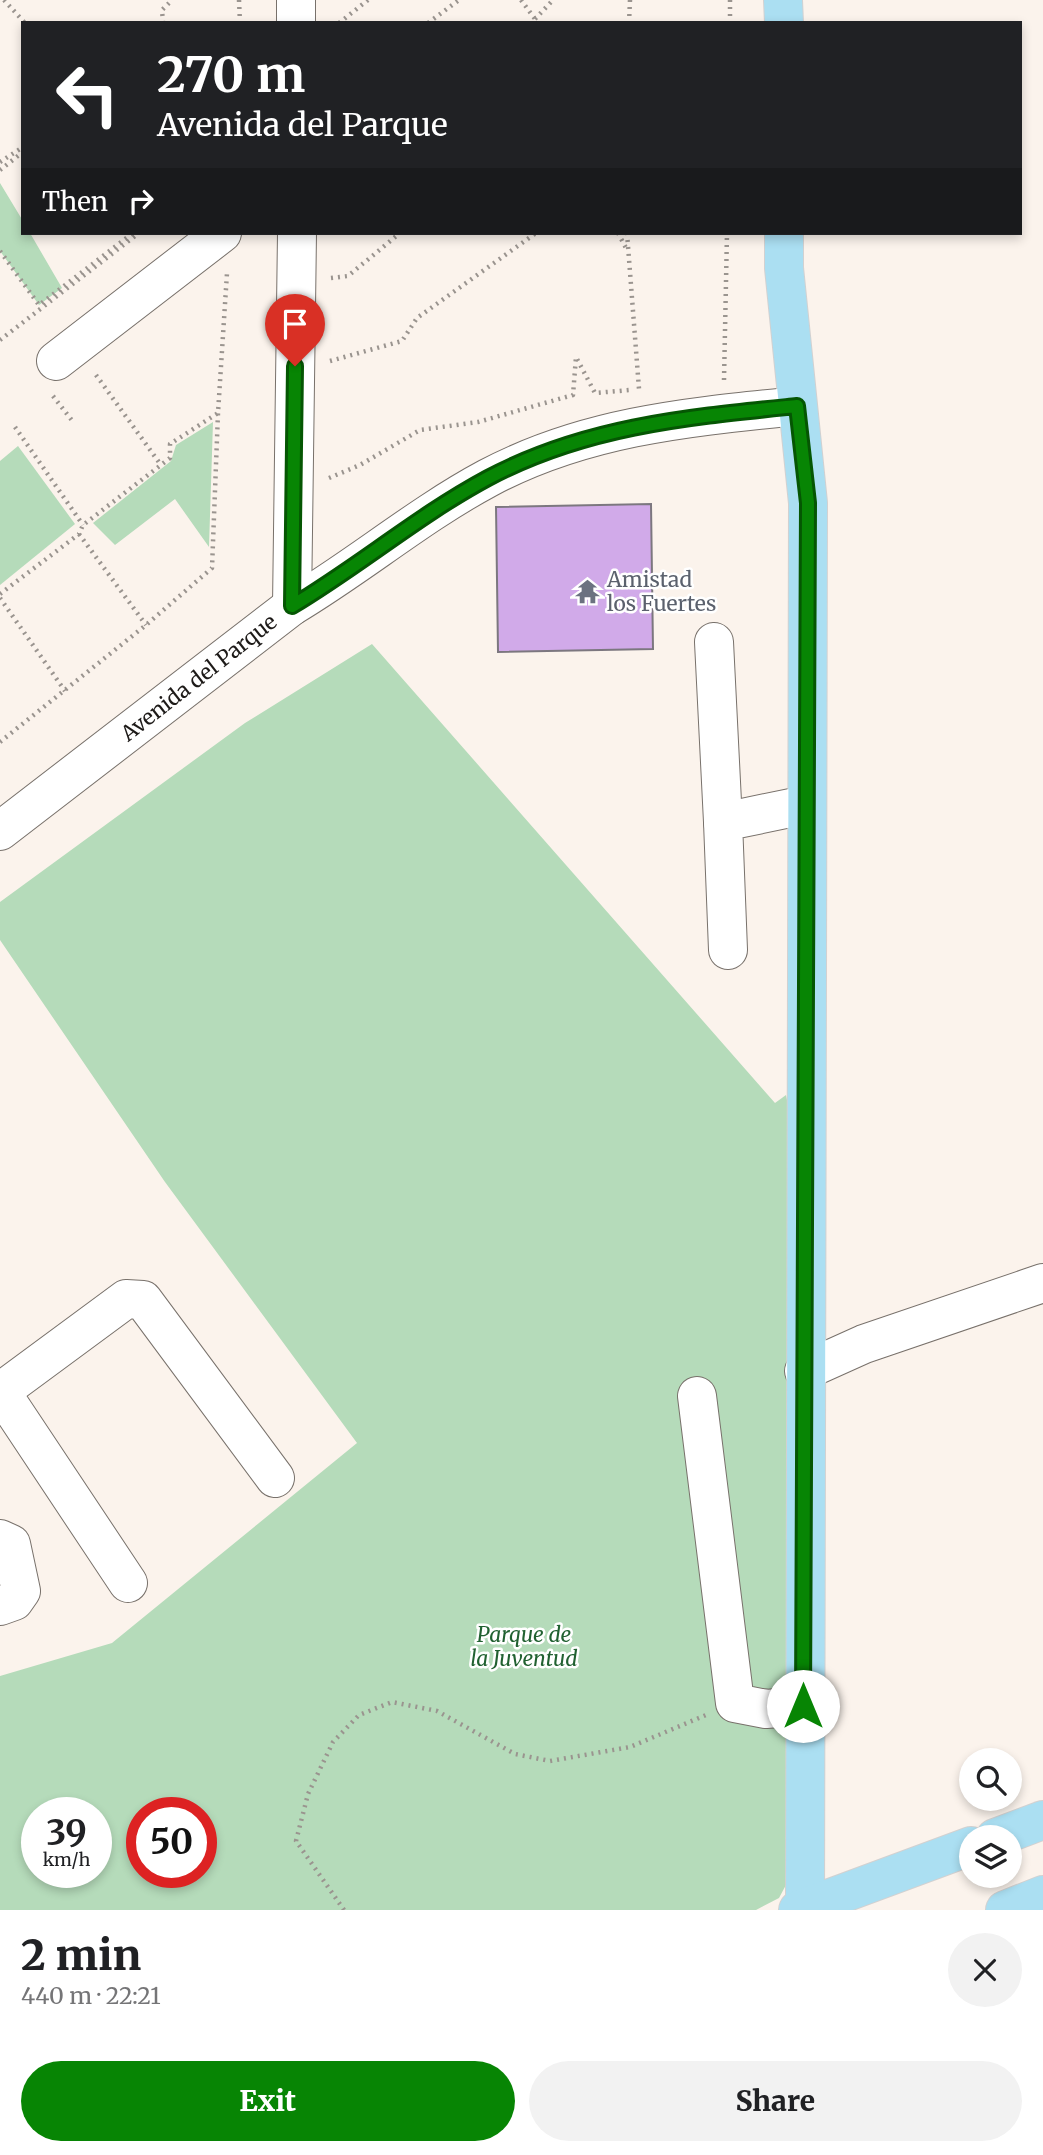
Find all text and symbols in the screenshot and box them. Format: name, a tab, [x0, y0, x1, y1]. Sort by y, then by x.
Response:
text: 270 m	[157, 44, 305, 105]
icon: left	[42, 49, 133, 140]
text: Avenida del Parque	[157, 105, 448, 145]
icon: right	[122, 182, 160, 220]
text: Then	[42, 185, 108, 218]
pin	[265, 294, 325, 366]
icon: arrive	[276, 305, 314, 343]
place label: Amistad los Fuertes	[606, 566, 716, 617]
temple icon: Amistad los Fuertes	[573, 578, 601, 606]
street label: Avenida del Parque	[114, 608, 282, 748]
park label: Parque de la Juventud	[470, 1621, 578, 1672]
position arrow	[766, 1669, 840, 1743]
map controls	[959, 1748, 1022, 1888]
button: search	[959, 1748, 1022, 1811]
speed limit sign: 50	[126, 1797, 217, 1888]
text: 39	[46, 1811, 87, 1855]
button: layers	[959, 1825, 1022, 1888]
text: km/h	[43, 1848, 90, 1871]
text: 2 min	[21, 1929, 141, 1981]
button: close	[948, 1933, 1022, 2007]
text: 440 m · 22:21	[21, 1981, 161, 2010]
button: Exit	[21, 2061, 515, 2141]
button: Share	[529, 2061, 1022, 2141]

